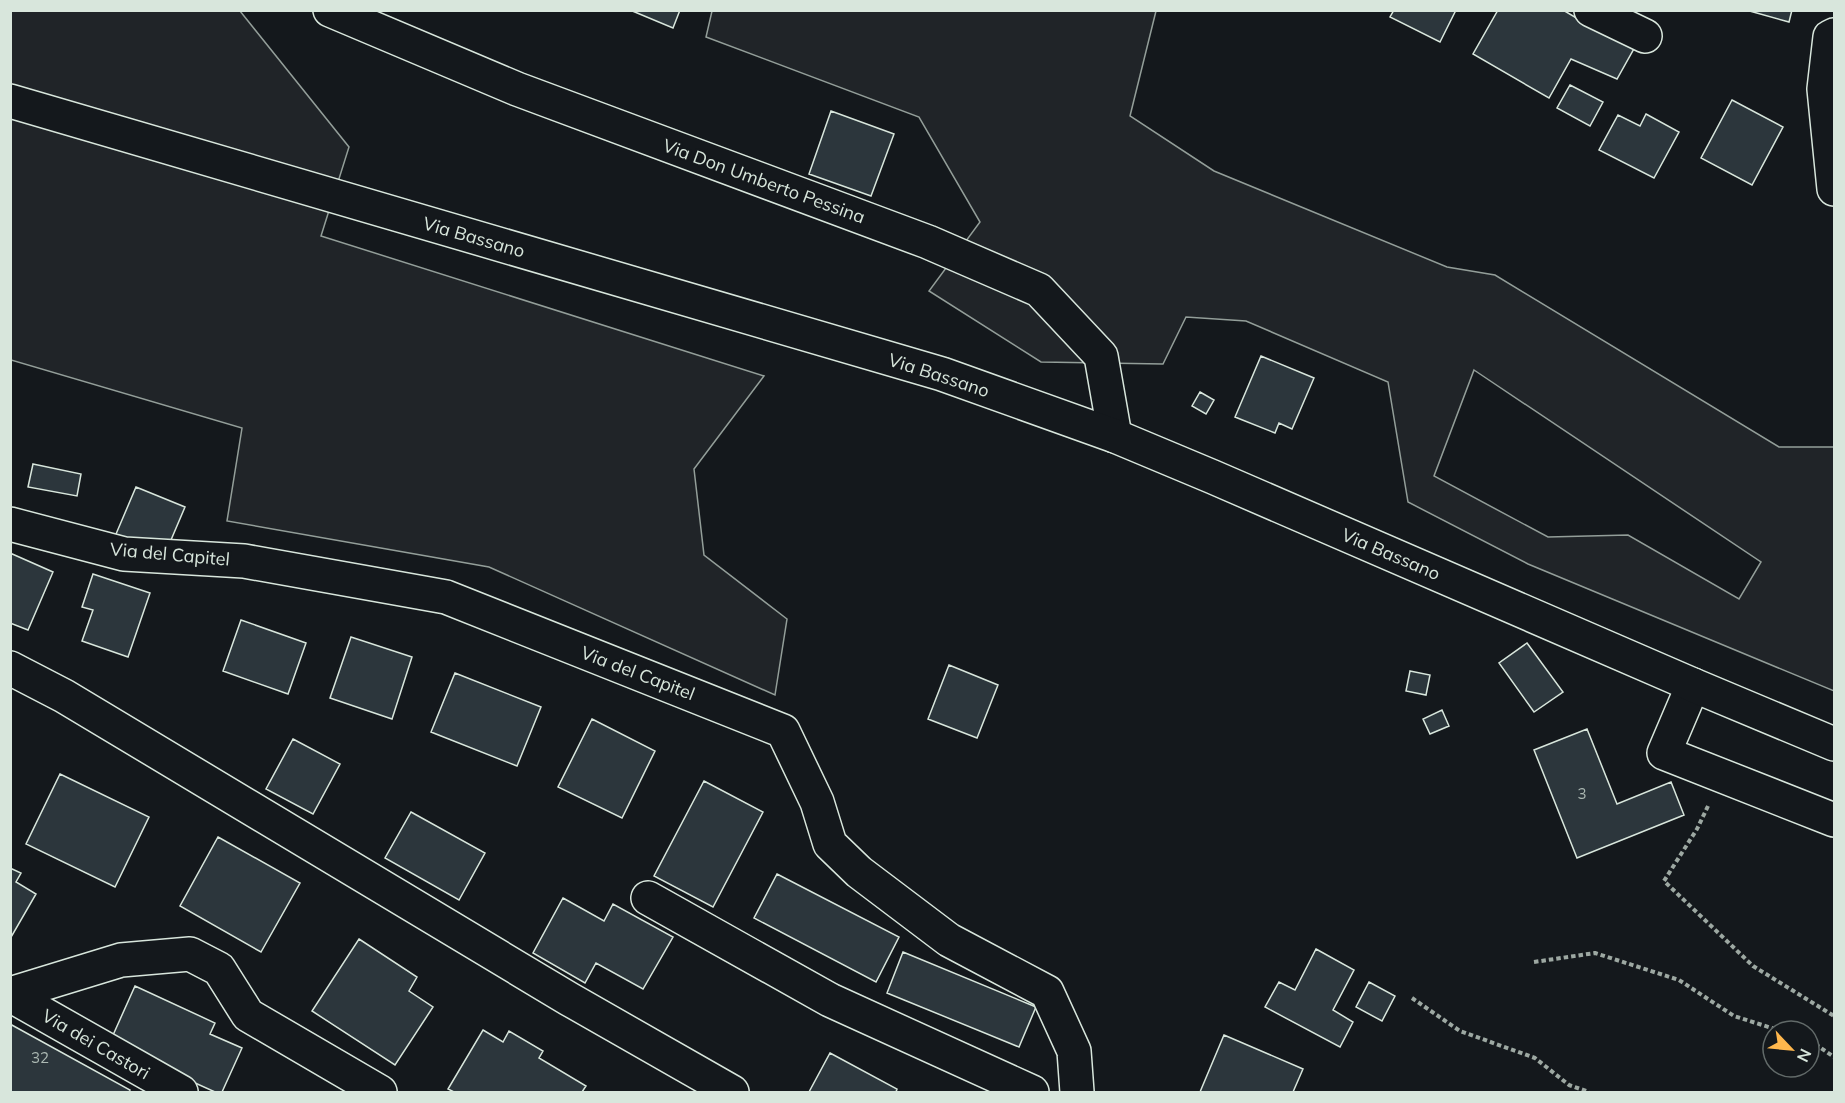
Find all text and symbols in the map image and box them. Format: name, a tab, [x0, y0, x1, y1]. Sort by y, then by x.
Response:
street label: Via Don Umberto Pessina	[660, 134, 868, 228]
street label: Via Bassano	[420, 211, 528, 263]
street label: Via Bassano	[886, 348, 992, 402]
street label: Via Bassano	[1338, 523, 1444, 585]
street label: Via del Capitel	[109, 537, 231, 571]
street label: Via del Capitel	[578, 641, 698, 705]
house number: 3	[1577, 784, 1587, 803]
street label: Via dei Castori	[38, 1004, 154, 1084]
north arrow	[1761, 1019, 1821, 1079]
text: N	[1793, 1046, 1816, 1065]
house number: 32	[31, 1048, 49, 1067]

